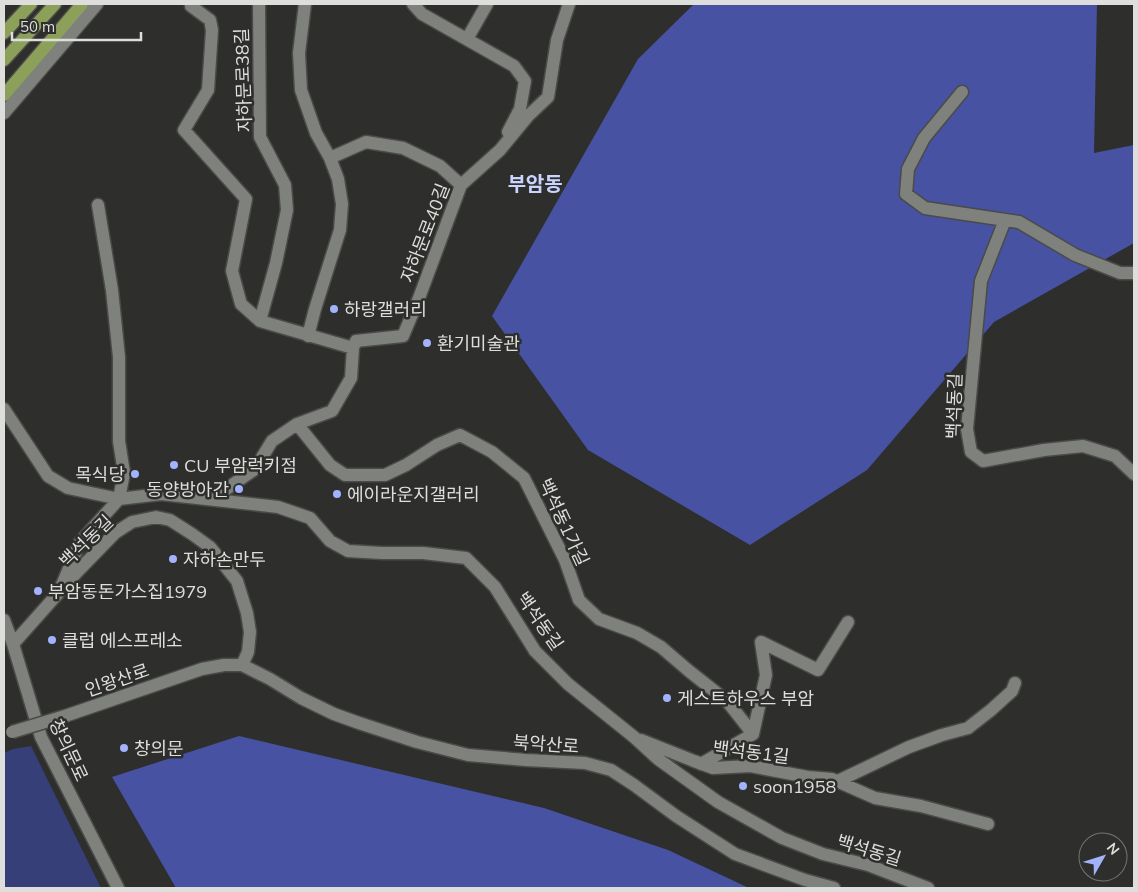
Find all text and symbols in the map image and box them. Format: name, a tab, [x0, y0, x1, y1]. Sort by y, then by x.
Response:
scale bar	[12, 10, 141, 42]
text: 50 m	[20, 17, 55, 36]
street label: 자하문로38길	[230, 27, 256, 133]
district label: 부암동	[507, 171, 563, 196]
street label: 자하문로40길	[396, 180, 454, 286]
place label: 하랑갤러리	[344, 298, 427, 321]
marker: 하랑갤러리	[328, 303, 340, 315]
place label: 환기미술관	[437, 332, 520, 355]
marker: 환기미술관	[421, 337, 433, 349]
street label: 백석동길	[941, 372, 967, 440]
place label: CU 부암럭키점	[184, 454, 297, 477]
marker: CU 부암럭키점	[168, 459, 180, 471]
place label: 목식당	[75, 463, 125, 486]
marker: 목식당	[129, 468, 141, 480]
street label: 백석동1가길	[534, 475, 594, 569]
place label: 동양방아간	[146, 478, 229, 501]
marker: 동양방아간	[233, 483, 245, 495]
place label: 에이라운지갤러리	[347, 483, 479, 506]
marker: 에이라운지갤러리	[331, 488, 343, 500]
street label: 백석동길	[54, 510, 118, 572]
place label: 자하손만두	[183, 548, 266, 571]
marker: 자하손만두	[167, 553, 179, 565]
place label: 부암동돈가스집1979	[48, 580, 207, 603]
marker: 부암동돈가스집1979	[32, 585, 44, 597]
street label: 백석동길	[512, 587, 568, 655]
place label: 클럽 에스프레소	[62, 629, 183, 652]
marker: 클럽 에스프레소	[46, 634, 58, 646]
street label: 인왕산로	[82, 658, 152, 702]
place label: 게스트하우스 부암	[677, 687, 814, 710]
marker: 게스트하우스 부암	[661, 692, 673, 704]
street label: 창의문로	[45, 715, 93, 785]
street label: 북악산로	[512, 730, 580, 758]
street label: 백석동1길	[711, 736, 791, 768]
place label: 창의문	[134, 737, 184, 760]
marker: 창의문	[118, 742, 130, 754]
place label: soon1958	[753, 775, 836, 798]
marker: soon1958	[737, 780, 749, 792]
street label: 백석동길	[834, 829, 904, 871]
north arrow	[1078, 832, 1128, 882]
text: N	[1103, 839, 1123, 859]

